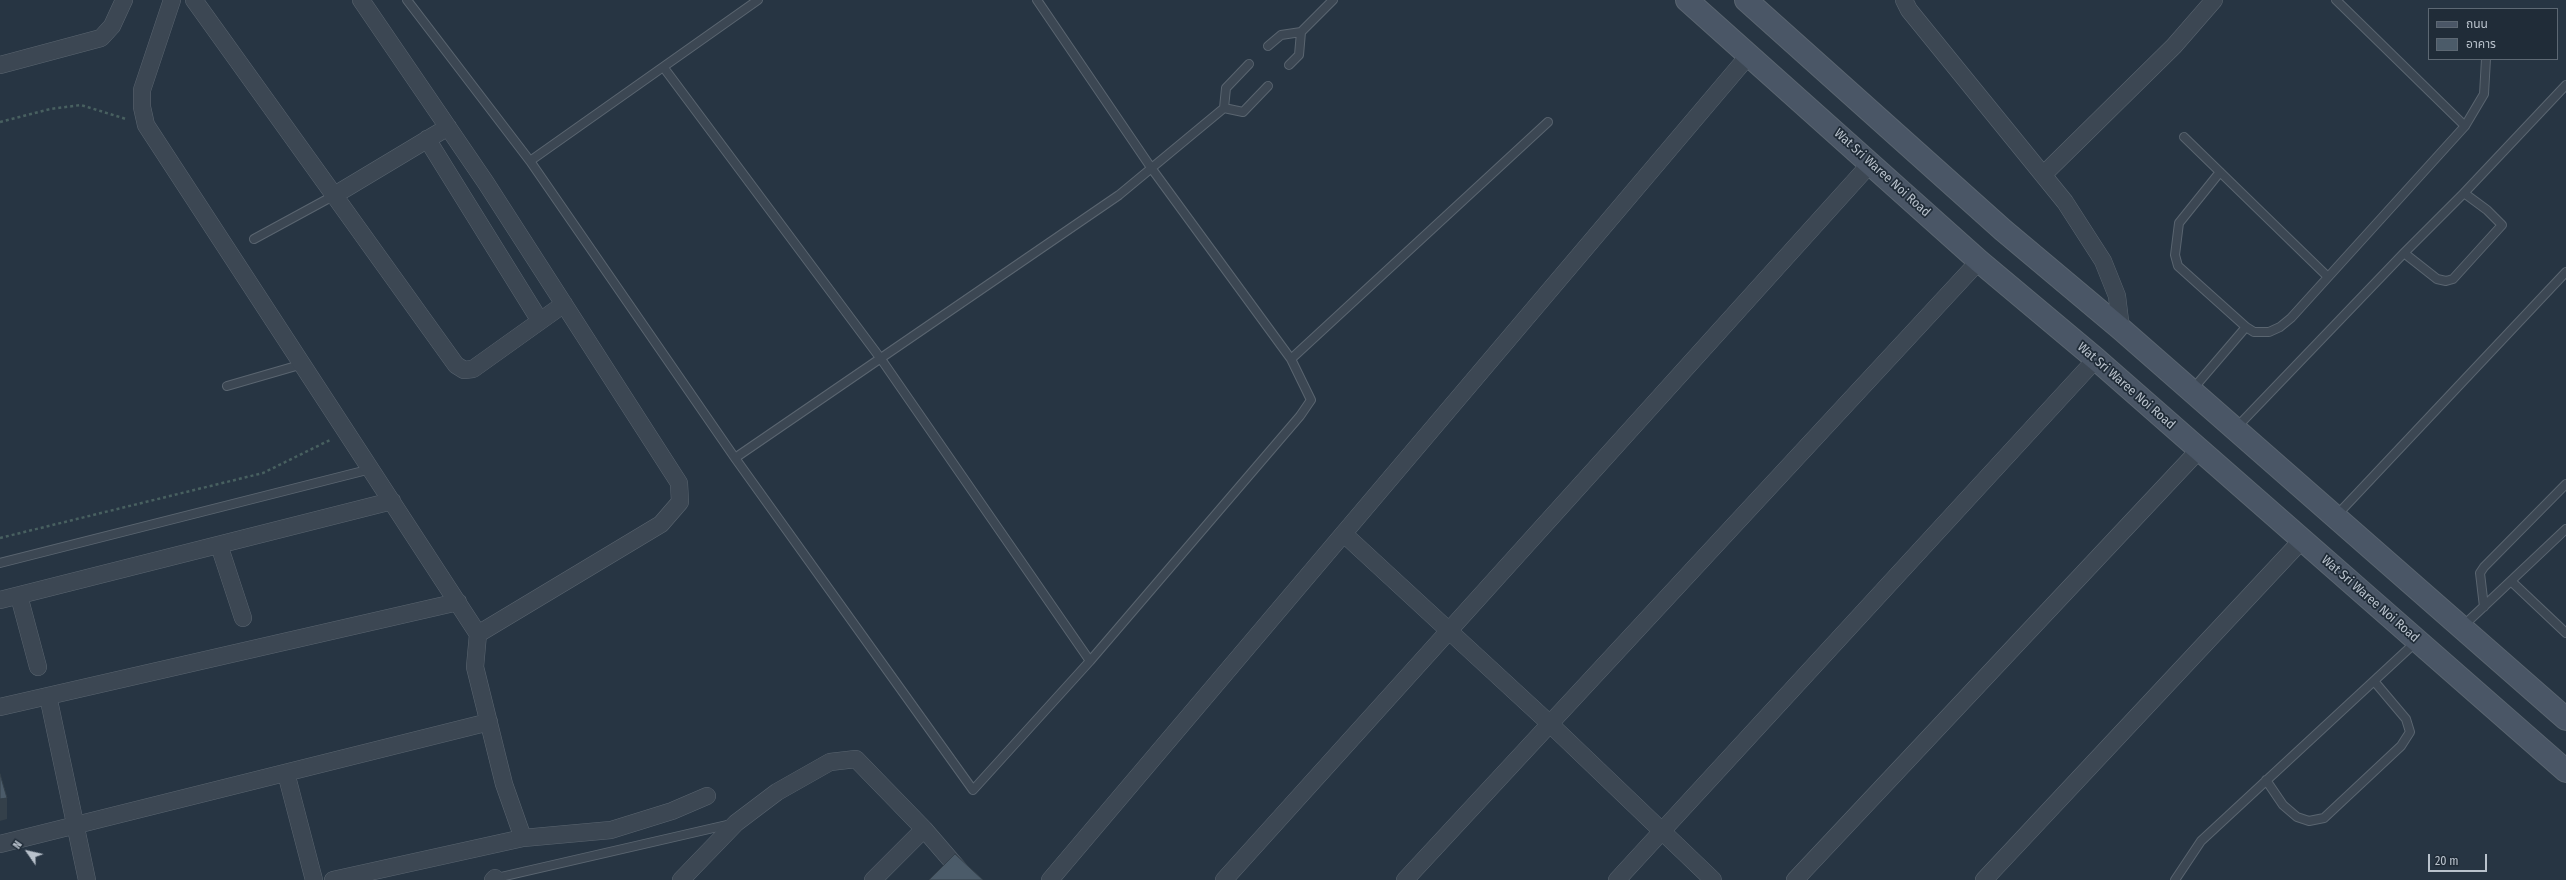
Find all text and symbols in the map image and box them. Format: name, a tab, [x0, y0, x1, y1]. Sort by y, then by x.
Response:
legend	[2428, 8, 2558, 60]
text: ถนน	[2466, 17, 2488, 31]
text: อาคาร	[2466, 37, 2496, 51]
street label: Wat Sri Waree Noi Road	[1831, 126, 1933, 220]
street label: Wat Sri Waree Noi Road	[2074, 339, 2178, 433]
street label: Wat Sri Waree Noi Road	[2318, 552, 2422, 646]
north arrow	[8, 832, 48, 872]
text: N	[10, 839, 25, 851]
scale bar	[2430, 846, 2489, 872]
text: 20 m	[2435, 854, 2459, 868]

